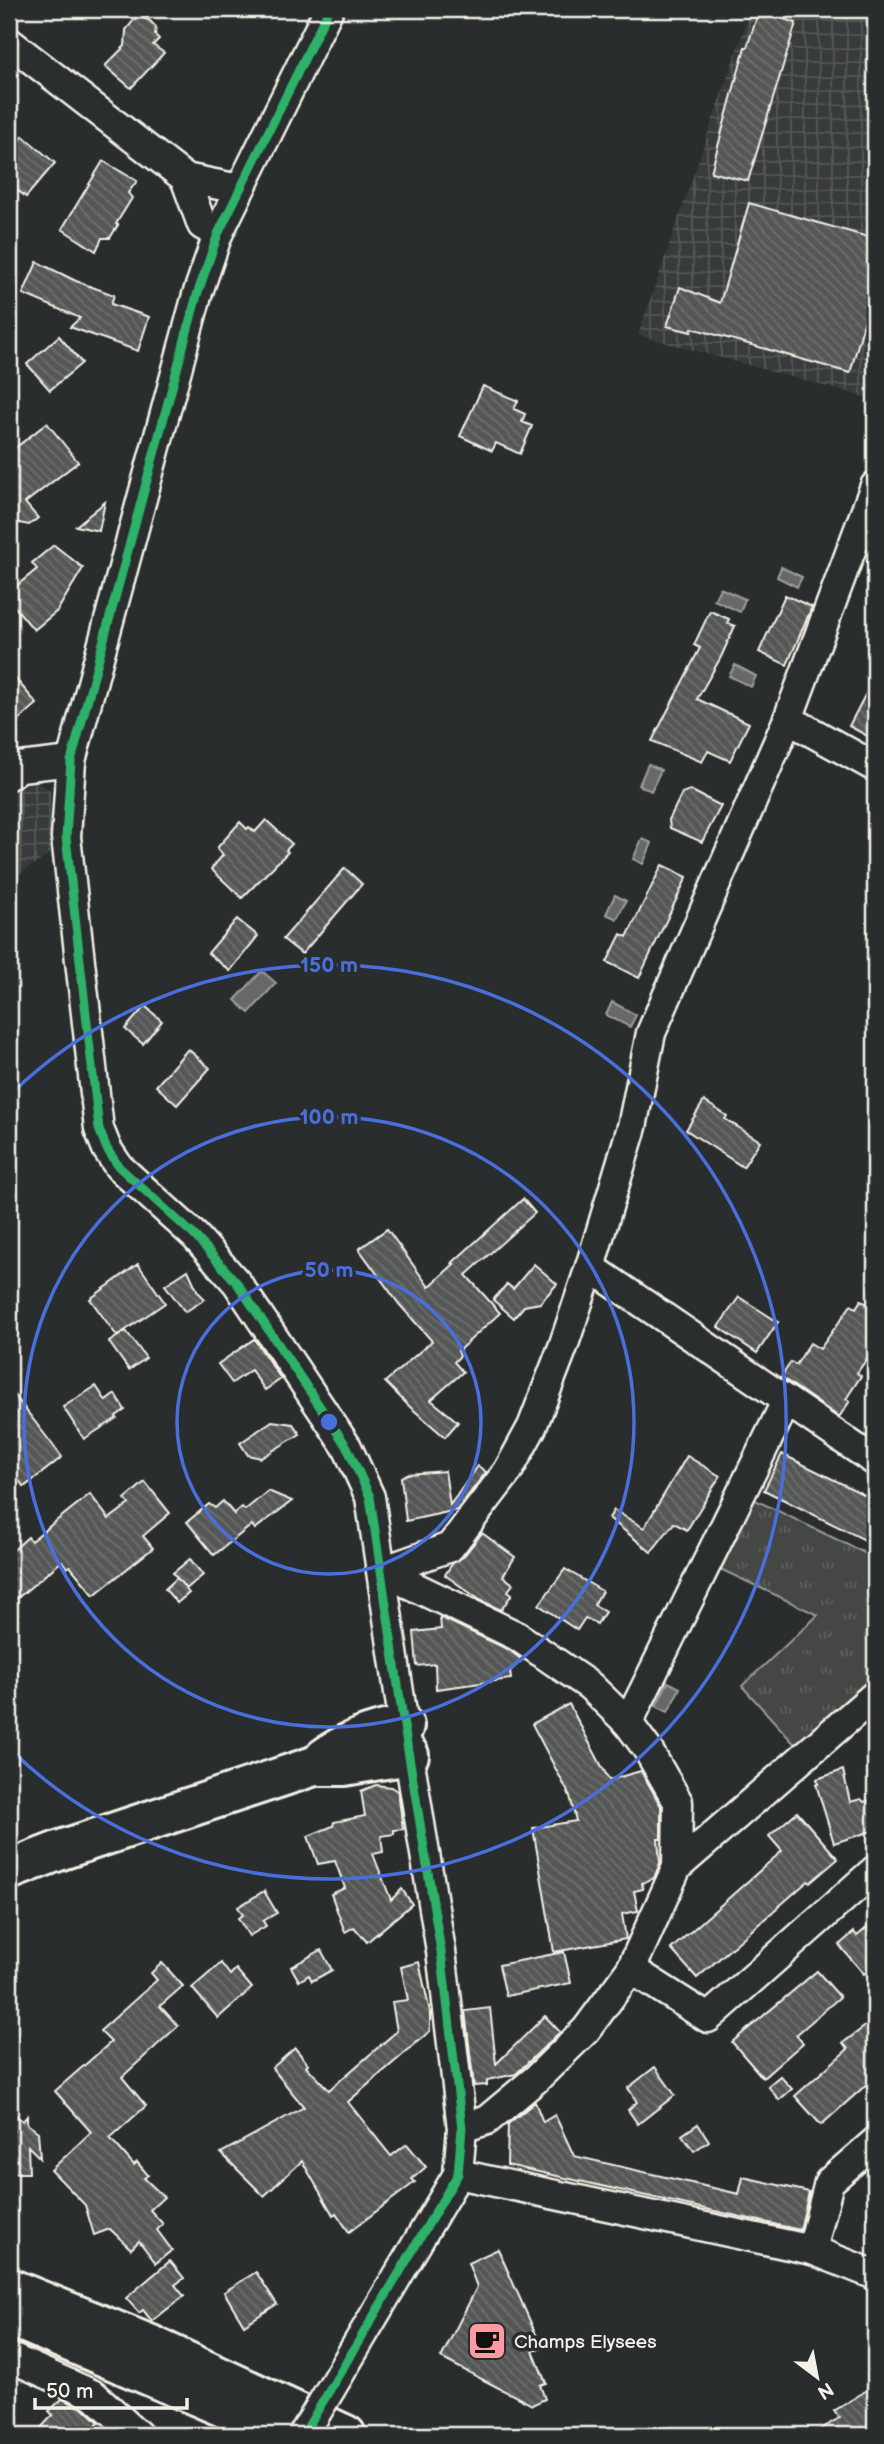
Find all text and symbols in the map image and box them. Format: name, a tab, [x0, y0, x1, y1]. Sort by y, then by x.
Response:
text: 150 m	[300, 953, 358, 978]
text: 100 m	[300, 1105, 358, 1130]
text: 50 m	[305, 1258, 353, 1283]
centre of rings	[317, 1410, 341, 1434]
cafe icon: Champs Elysees	[466, 2320, 508, 2362]
place label: Champs Elysees	[514, 2331, 657, 2354]
north arrow	[782, 2342, 852, 2412]
scale bar	[35, 2367, 187, 2411]
text: N	[813, 2377, 837, 2404]
text: 50 m	[46, 2379, 93, 2404]

